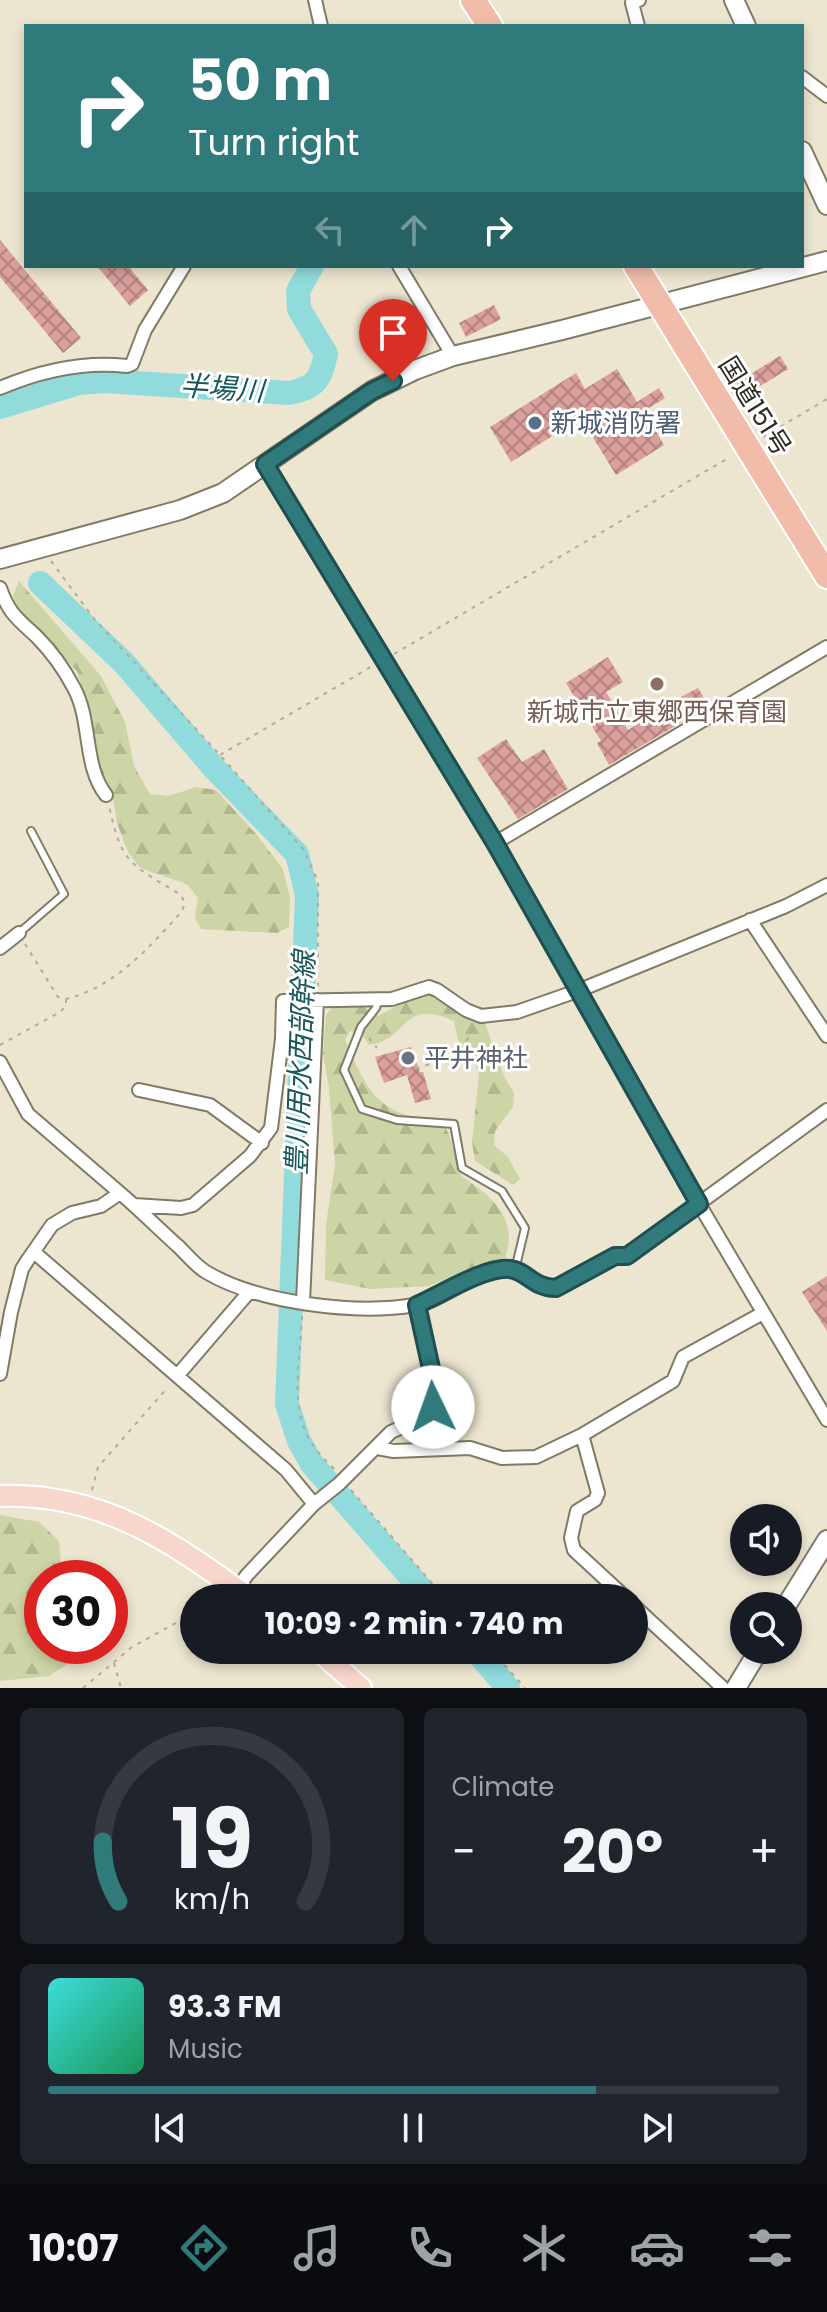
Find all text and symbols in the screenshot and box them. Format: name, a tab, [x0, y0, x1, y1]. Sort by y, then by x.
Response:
text: 50 m	[188, 41, 332, 120]
icon: right	[56, 56, 160, 160]
text: Turn right	[188, 117, 359, 168]
icon: left	[308, 208, 352, 252]
icon: ahead	[392, 208, 436, 252]
icon: right	[476, 208, 520, 252]
pin	[359, 299, 427, 381]
icon: arrive	[371, 311, 415, 355]
street label: 国道151号	[710, 349, 800, 463]
water label: 半場川	[179, 366, 268, 411]
place label: 新城消防署	[551, 405, 681, 441]
marker: 新城消防署	[526, 414, 544, 432]
marker: 新城市立東郷西保育園	[648, 675, 666, 693]
place label: 新城市立東郷西保育園	[527, 694, 787, 730]
water label: 豊川用水西部幹線	[277, 947, 324, 1176]
place label: 平井神社	[424, 1040, 528, 1076]
marker: 平井神社	[399, 1049, 417, 1067]
position arrow	[391, 1365, 475, 1449]
map controls	[730, 1504, 802, 1664]
button: sound	[730, 1504, 802, 1576]
speed limit sign: 30	[24, 1560, 128, 1664]
button: search	[730, 1592, 802, 1664]
text: 10:09 · 2 min · 740 m	[264, 1602, 564, 1645]
text: Climate	[452, 1769, 554, 1805]
text: 19	[171, 1781, 253, 1897]
text: 20°	[562, 1810, 663, 1894]
text: −	[452, 1821, 476, 1882]
text: +	[749, 1821, 779, 1882]
text: km/h	[174, 1879, 250, 1919]
text: 93.3 FM	[168, 1985, 282, 2028]
text: Music	[168, 2031, 243, 2067]
icon: previous	[148, 2106, 192, 2150]
icon: pause	[391, 2106, 435, 2150]
icon: next	[635, 2106, 679, 2150]
icon: directions	[176, 2220, 232, 2276]
icon: music	[289, 2220, 345, 2276]
icon: phone	[402, 2220, 458, 2276]
icon: climate	[516, 2220, 572, 2276]
icon: car	[629, 2220, 685, 2276]
icon: filters	[742, 2220, 798, 2276]
text: 10:07	[29, 2223, 119, 2274]

